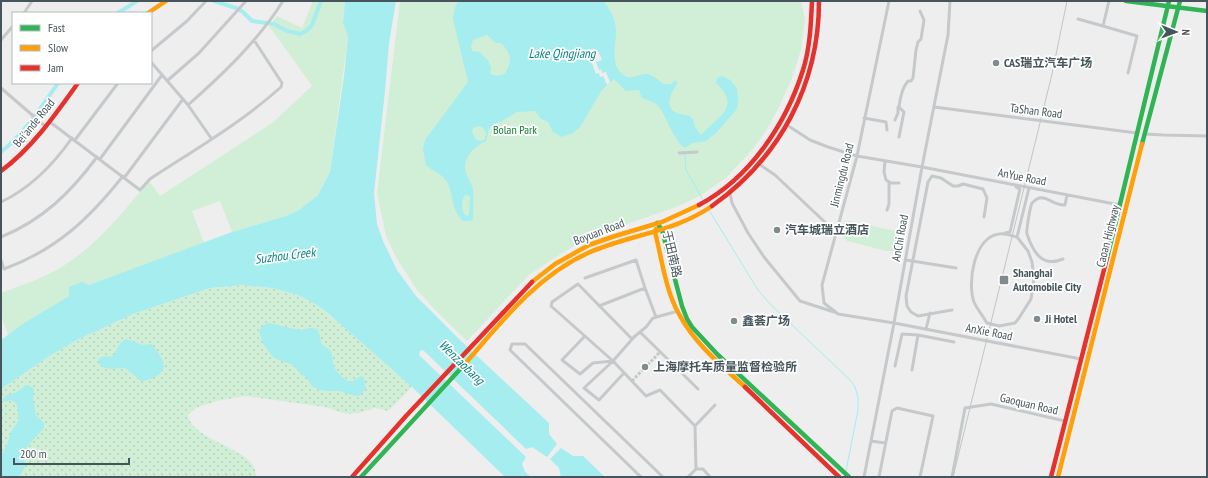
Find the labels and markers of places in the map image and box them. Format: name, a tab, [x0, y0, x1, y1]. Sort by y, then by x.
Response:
place label: CAS瑞立汽车广场	[1004, 55, 1092, 70]
marker: CAS瑞立汽车广场	[991, 58, 1001, 68]
place label: 汽车城瑞立酒店	[785, 222, 869, 237]
marker: 汽车城瑞立酒店	[772, 225, 782, 235]
place label: Shanghai Automobile City	[1012, 265, 1081, 294]
marker: Shanghai Automobile City	[998, 274, 1010, 286]
place label: Ji Hotel	[1044, 311, 1077, 326]
place label: 鑫荟广场	[742, 313, 790, 328]
marker: Ji Hotel	[1032, 314, 1042, 324]
marker: 鑫荟广场	[729, 316, 739, 326]
place label: 上海摩托车质量监督检验所	[653, 359, 797, 374]
marker: 上海摩托车质量监督检验所	[640, 362, 650, 372]

